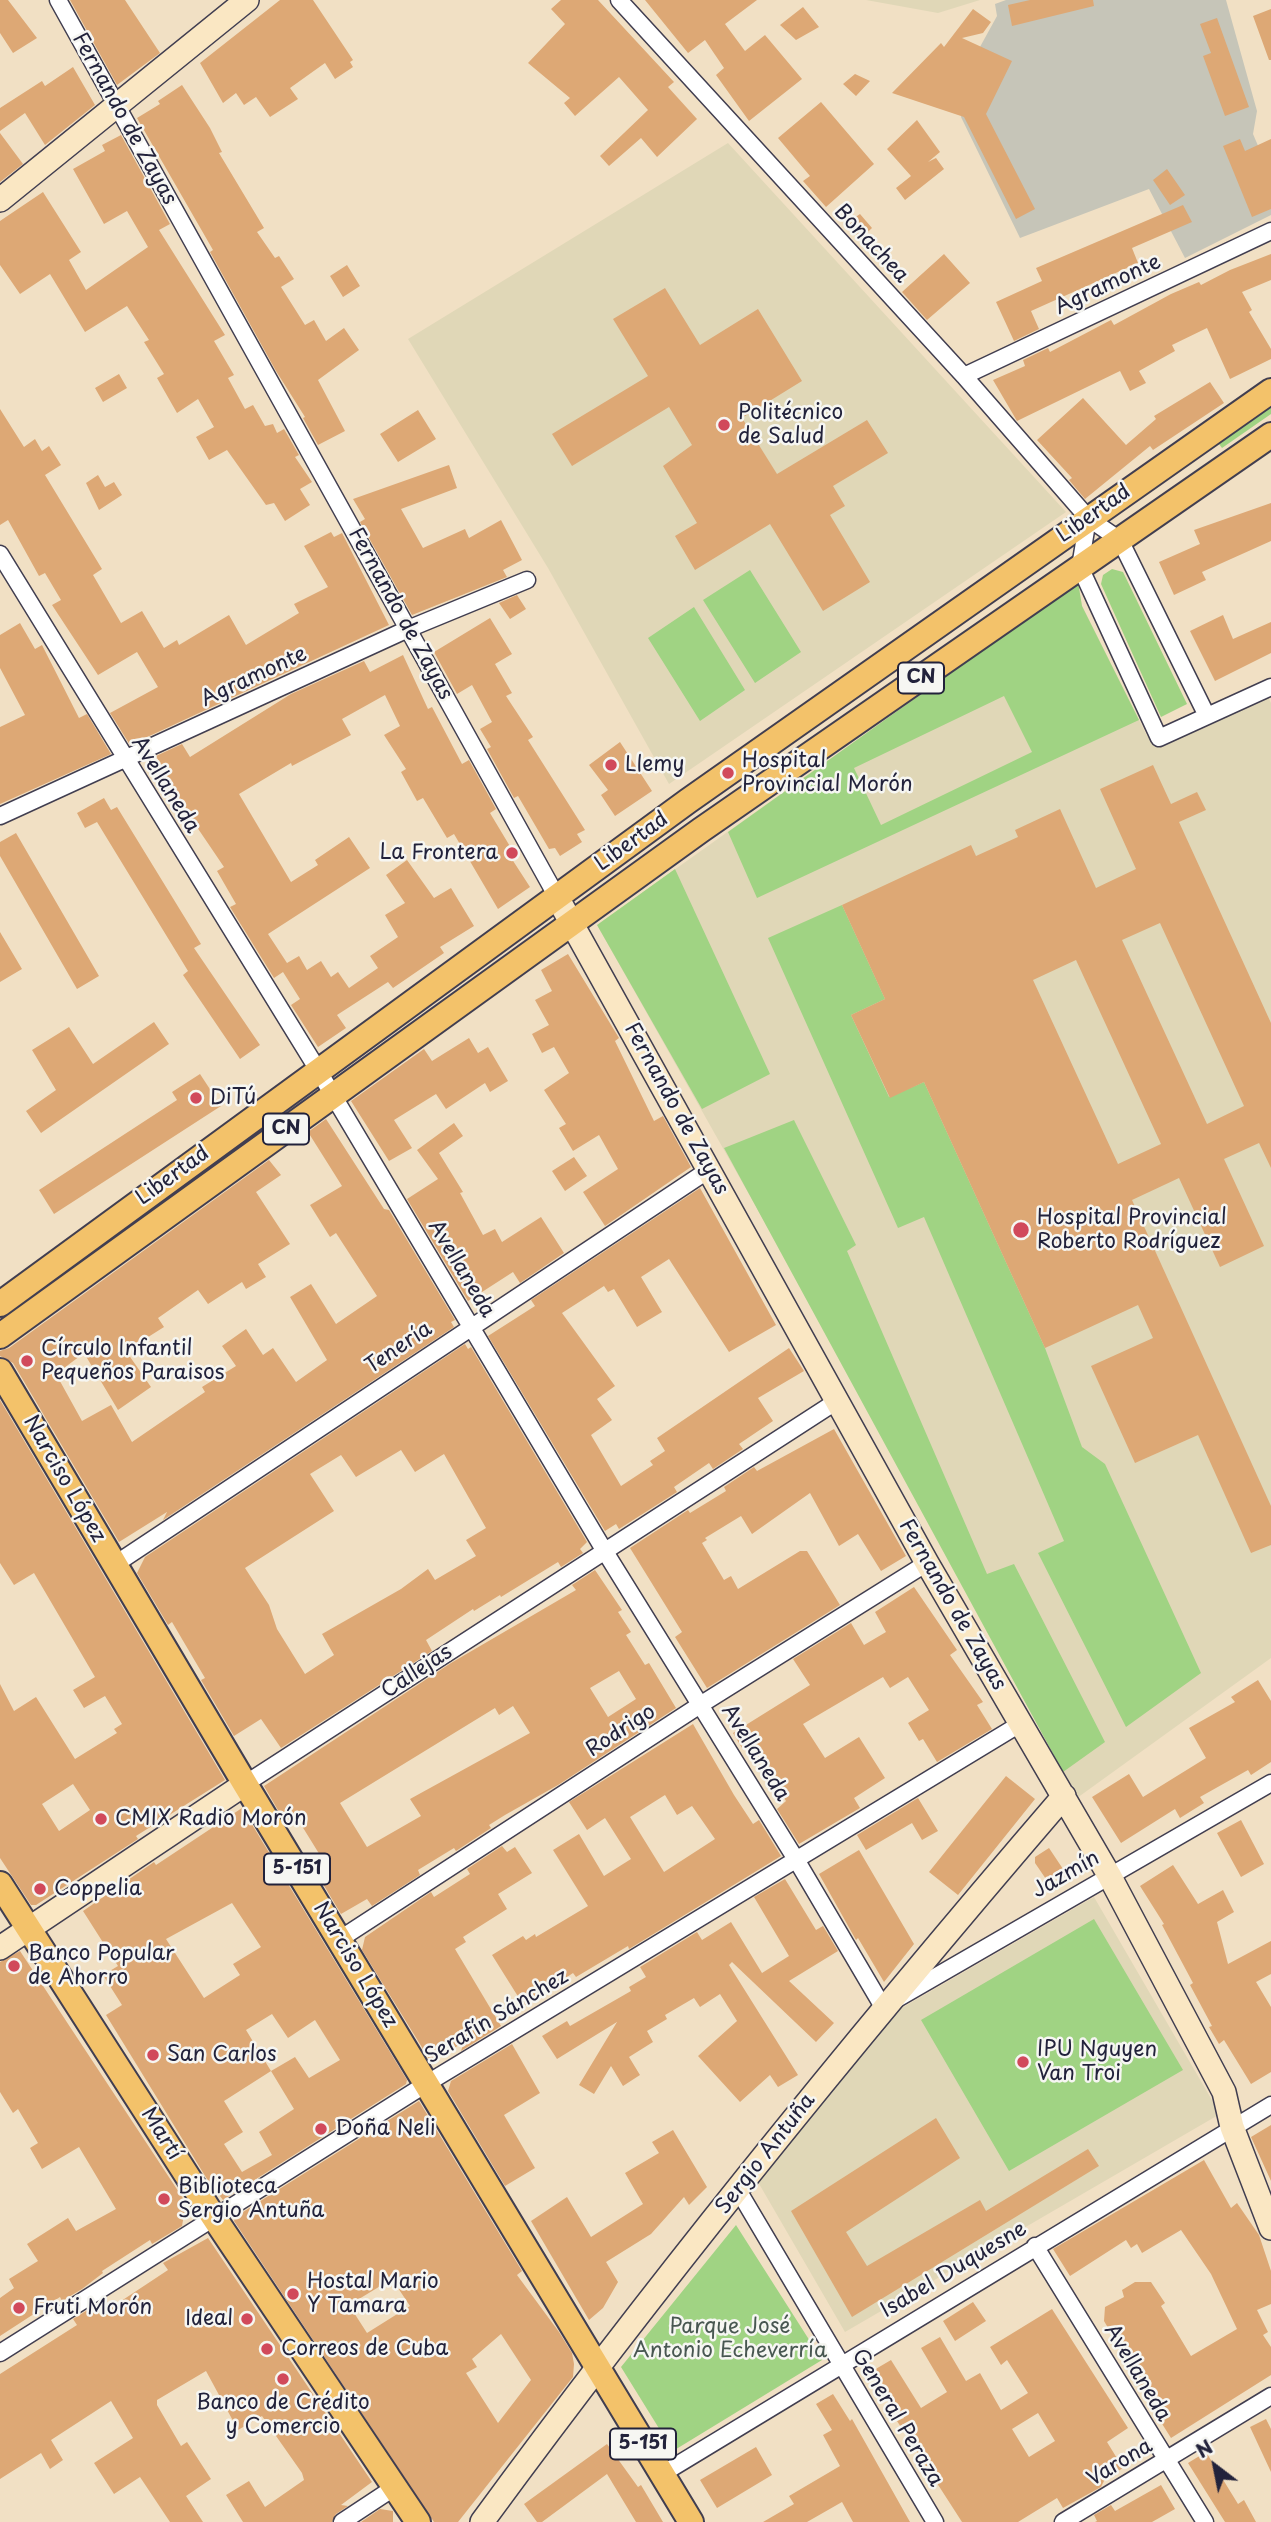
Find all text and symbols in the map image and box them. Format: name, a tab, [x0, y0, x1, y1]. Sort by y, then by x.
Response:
street label: Fernando de Zayas	[66, 28, 182, 210]
street label: Bonachea	[828, 200, 914, 288]
street label: Agramonte	[1051, 250, 1165, 320]
place label: Politécnico de Salud	[738, 400, 843, 450]
marker: Politécnico de Salud	[716, 417, 732, 433]
street label: Libertad	[1052, 479, 1136, 549]
street label: Fernando de Zayas	[342, 523, 458, 705]
street label: Agramonte	[197, 642, 311, 712]
road number: CN	[898, 663, 944, 694]
street label: Avellaneda	[125, 732, 205, 838]
place label: Hospital Provincial Morón	[742, 748, 913, 798]
place label: Llemy	[625, 752, 684, 778]
marker: Llemy	[603, 757, 619, 773]
marker: Hospital Provincial Morón	[720, 765, 736, 781]
street label: Libertad	[590, 807, 674, 877]
place label: La Frontera	[379, 840, 498, 866]
marker: La Frontera	[504, 845, 520, 861]
street label: Fernando de Zayas	[618, 1018, 734, 1200]
place label: DiTú	[210, 1085, 256, 1111]
marker: DiTú	[188, 1090, 204, 1106]
road number: CN	[263, 1114, 309, 1144]
street label: Libertad	[131, 1141, 215, 1211]
place label: Hospital Provincial Roberto Rodríguez	[1037, 1205, 1227, 1255]
street label: Avellaneda	[422, 1216, 500, 1322]
marker: Hospital Provincial Roberto Rodríguez	[1011, 1220, 1031, 1240]
street label: Tenería	[361, 1317, 437, 1379]
place label: Círculo Infantil Pequeños Paraisos	[41, 1336, 224, 1386]
marker: Círculo Infantil Pequeños Paraisos	[19, 1353, 35, 1369]
street label: Narciso López	[17, 1411, 111, 1547]
street label: Fernando de Zayas	[893, 1515, 1011, 1695]
street label: Callejas	[377, 1640, 457, 1704]
street label: Rodrigo	[582, 1699, 660, 1763]
street label: Avellaneda	[715, 1700, 795, 1806]
place label: CMIX Radio Morón	[115, 1806, 307, 1832]
marker: CMIX Radio Morón	[93, 1811, 109, 1827]
street label: Jazmín	[1028, 1846, 1104, 1904]
road number: 5-151	[264, 1854, 330, 1884]
place label: Coppelia	[54, 1876, 142, 1902]
marker: Coppelia	[32, 1881, 48, 1897]
street label: Narciso López	[308, 1897, 402, 2033]
place label: Banco Popular de Ahorro	[28, 1941, 175, 1991]
marker: Banco Popular de Ahorro	[6, 1958, 22, 1974]
street label: Serafín Sánchez	[421, 1964, 573, 2070]
place label: IPU Nguyen Van Troi	[1037, 2037, 1157, 2087]
place label: San Carlos	[167, 2042, 277, 2068]
marker: San Carlos	[145, 2047, 161, 2063]
marker: IPU Nguyen Van Troi	[1015, 2054, 1031, 2070]
street label: Sergio Antuña	[711, 2089, 821, 2219]
street label: Martí	[135, 2103, 187, 2165]
place label: Doña Neli	[335, 2116, 436, 2142]
marker: Doña Neli	[313, 2121, 329, 2137]
place label: Biblioteca Sergio Antuña	[178, 2174, 324, 2224]
marker: Biblioteca Sergio Antuña	[156, 2191, 172, 2207]
street label: Isabel Duquesne	[876, 2216, 1032, 2324]
place label: Hostal Mario Y Tamara	[307, 2269, 439, 2319]
marker: Hostal Mario Y Tamara	[285, 2286, 301, 2302]
place label: Fruti Morón	[33, 2295, 152, 2321]
marker: Fruti Morón	[11, 2300, 27, 2316]
place label: Ideal	[185, 2306, 233, 2332]
marker: Ideal	[239, 2311, 255, 2327]
park label: Parque José Antonio Echeverría	[633, 2314, 827, 2364]
street label: Avellaneda	[1098, 2320, 1176, 2426]
place label: Correos de Cuba	[281, 2336, 448, 2362]
marker: Correos de Cuba	[259, 2341, 275, 2357]
street label: General Peraza	[846, 2345, 948, 2491]
marker: Banco de Crédito y Comercio	[275, 2371, 291, 2387]
place label: Banco de Crédito y Comercio	[196, 2390, 370, 2440]
road number: 5-151	[610, 2428, 676, 2460]
north arrow	[1180, 2431, 1250, 2501]
text: N	[1190, 2432, 1218, 2464]
street label: Varona	[1083, 2434, 1157, 2492]

